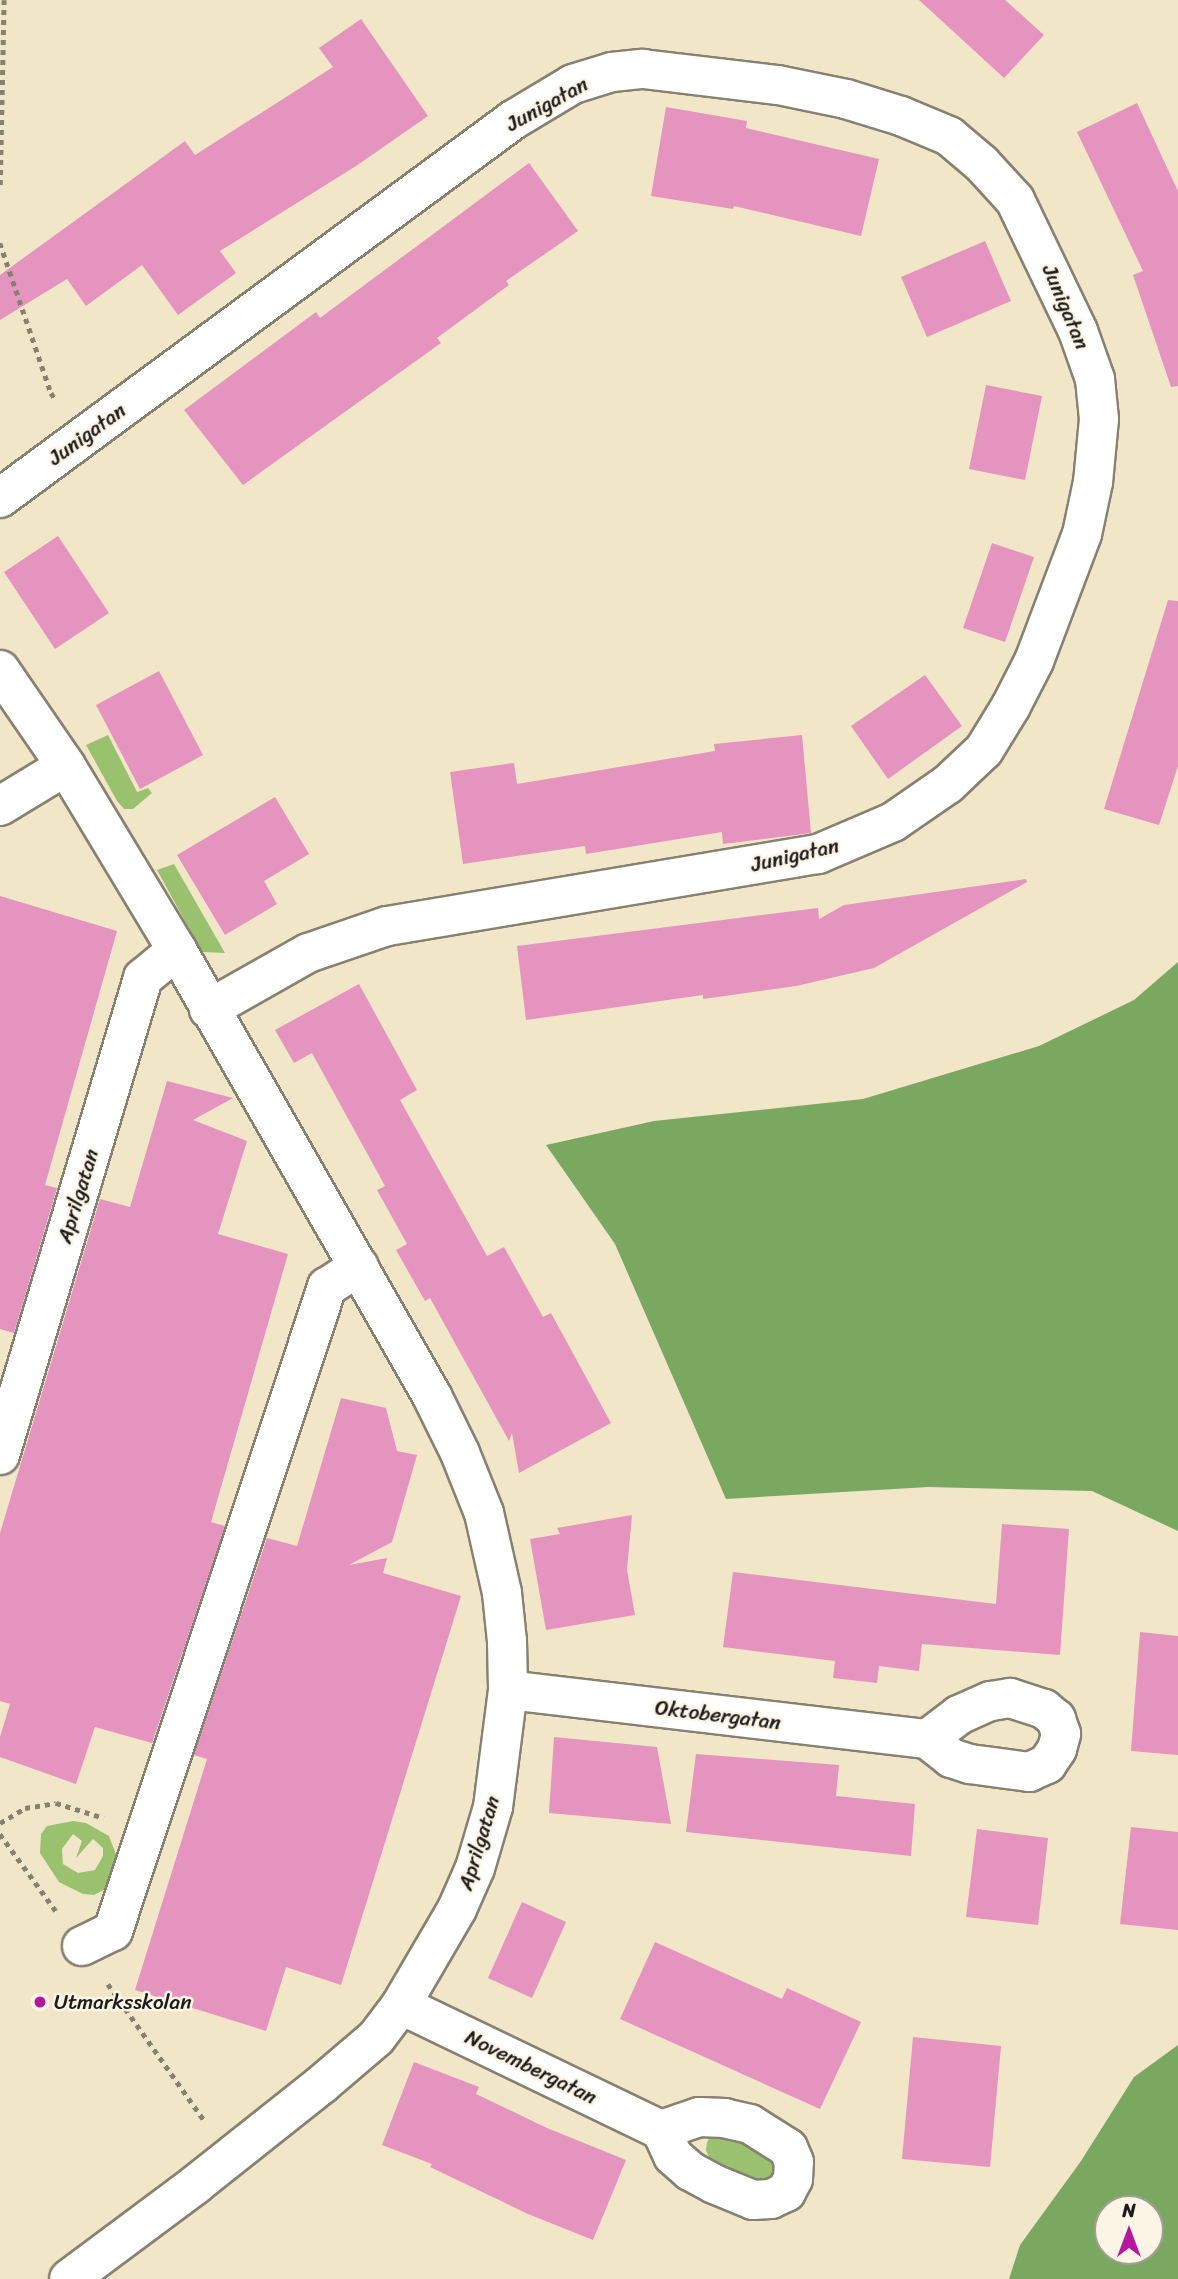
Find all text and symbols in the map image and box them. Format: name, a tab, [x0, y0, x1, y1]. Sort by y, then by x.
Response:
street label: Junigatan	[502, 71, 592, 137]
street label: Junigatan	[1037, 261, 1095, 353]
street label: Junigatan	[43, 397, 131, 471]
street label: Junigatan	[748, 833, 842, 877]
street label: Aprilgatan	[52, 1146, 104, 1246]
street label: Oktobergatan	[654, 1695, 782, 1735]
street label: Aprilgatan	[453, 1793, 505, 1893]
place label: Utmarksskolan	[54, 1989, 192, 2015]
marker: Utmarksskolan	[32, 1994, 48, 2010]
street label: Novembergatan	[461, 2024, 601, 2110]
text: N	[1122, 2194, 1136, 2227]
north arrow	[1094, 2195, 1164, 2265]

